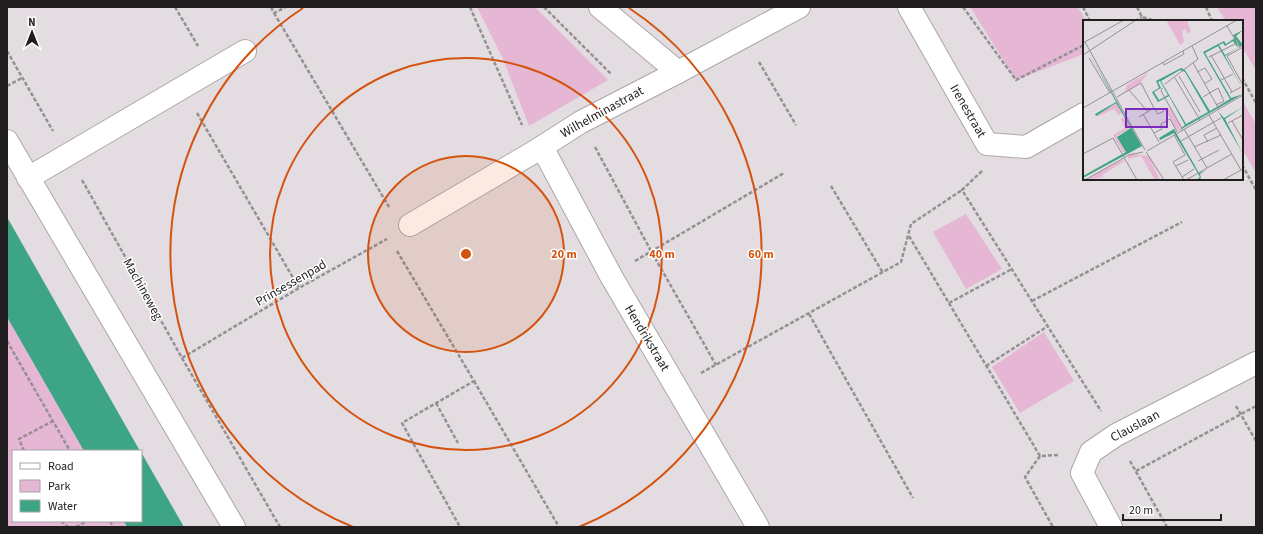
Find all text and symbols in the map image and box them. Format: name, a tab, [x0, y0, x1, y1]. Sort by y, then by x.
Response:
north arrow	[12, 12, 52, 52]
text: N	[28, 15, 36, 30]
inset map	[1083, 20, 1243, 180]
street label: Wilhelminastraat	[557, 81, 647, 142]
street label: Irenestraat	[945, 81, 991, 142]
text: 20 m	[551, 246, 577, 263]
text: 40 m	[649, 246, 675, 263]
text: 60 m	[748, 246, 774, 263]
centre of rings	[459, 247, 473, 261]
street label: Machineweg	[119, 255, 168, 323]
street label: Prinsessenpad	[252, 255, 330, 311]
street label: Hendrikstraat	[620, 301, 674, 375]
street label: Clauslaan	[1107, 406, 1163, 446]
legend	[12, 450, 142, 522]
text: Road	[48, 458, 74, 475]
text: Park	[48, 478, 70, 495]
scale bar	[1123, 496, 1221, 522]
text: Water	[48, 498, 78, 515]
text: 20 m	[1129, 502, 1153, 519]

